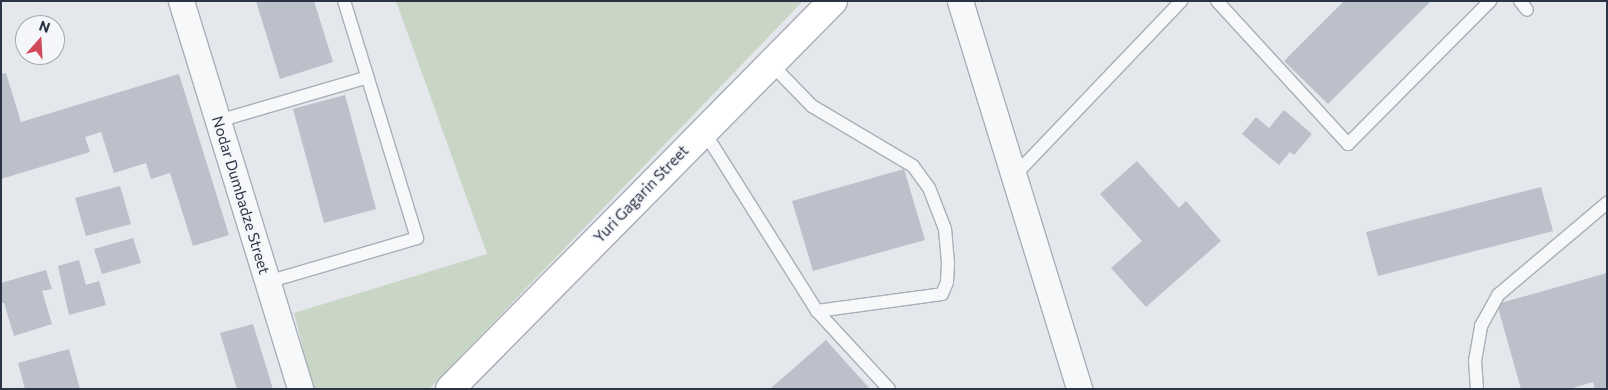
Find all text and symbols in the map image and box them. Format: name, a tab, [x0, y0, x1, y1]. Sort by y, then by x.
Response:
north arrow	[15, 15, 65, 65]
text: N	[37, 17, 52, 36]
street label: Nodar Dumbadze Street	[208, 114, 274, 276]
street label: Yuri Gagarin Street	[590, 142, 692, 246]

